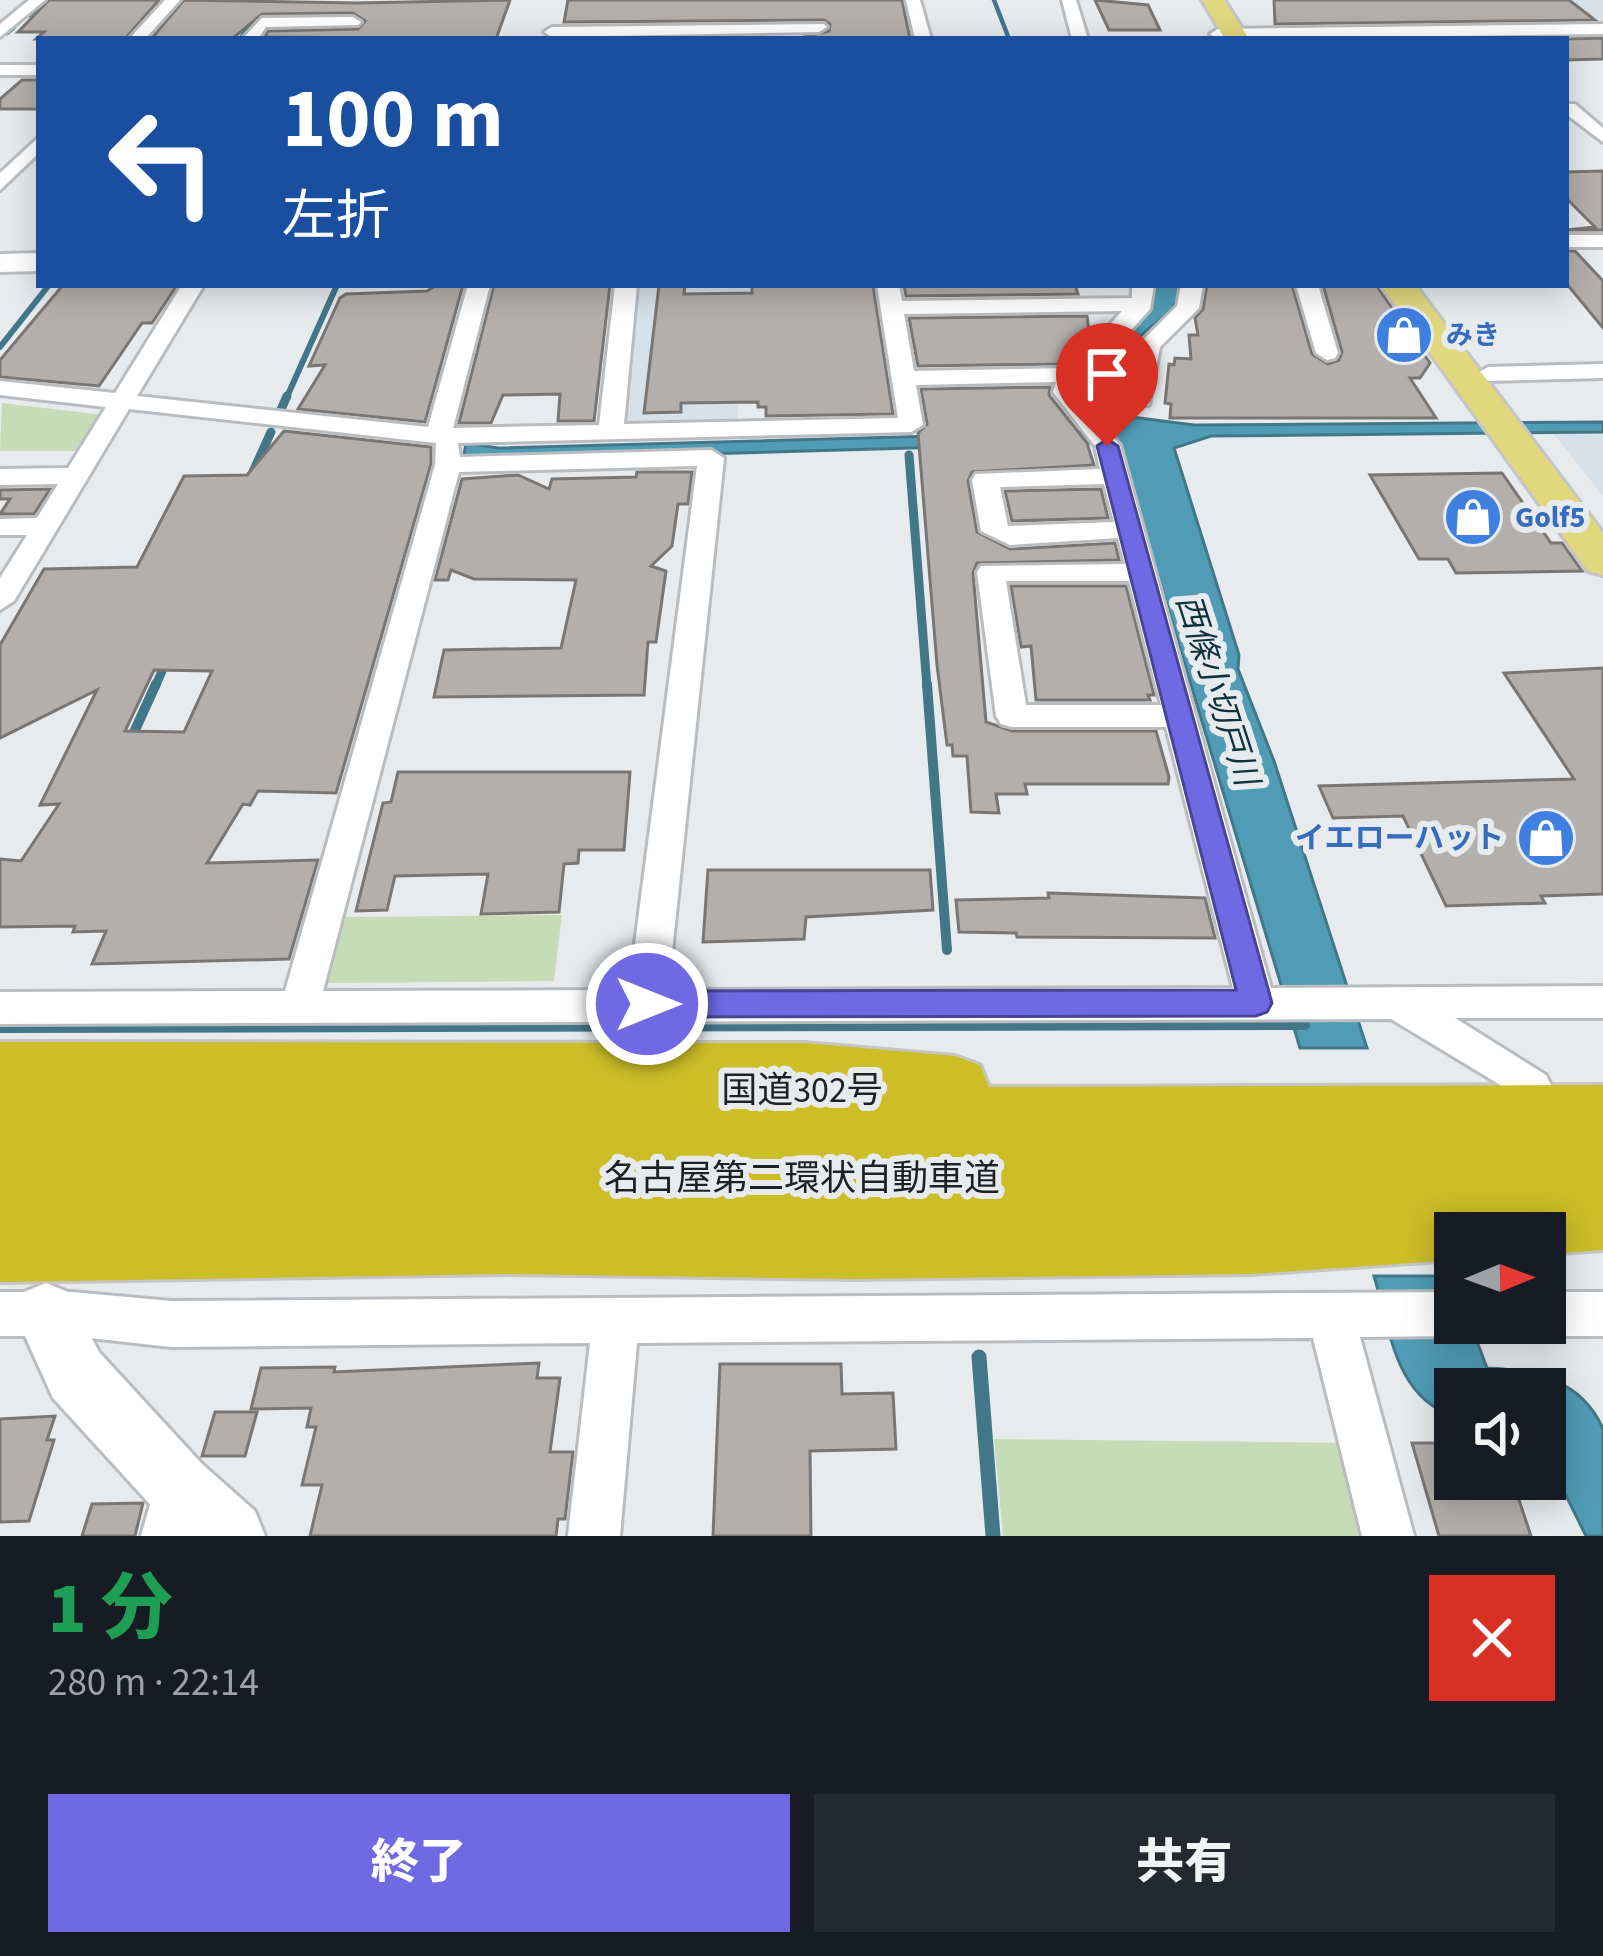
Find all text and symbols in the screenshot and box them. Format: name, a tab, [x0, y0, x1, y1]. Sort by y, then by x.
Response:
text: 100 m	[282, 60, 504, 180]
icon: left	[84, 84, 240, 240]
text: 左折	[282, 179, 390, 256]
shop icon: みき	[1373, 304, 1435, 366]
place label: みき	[1446, 316, 1500, 355]
pin	[1056, 323, 1158, 446]
icon: arrive	[1074, 341, 1140, 407]
shop icon: Golf5	[1442, 486, 1504, 548]
place label: Golf5	[1515, 496, 1585, 539]
water label: 西條小切戸川	[1164, 589, 1271, 794]
shop icon: イエローハット	[1515, 807, 1577, 869]
place label: イエローハット	[1295, 817, 1504, 860]
position arrow	[584, 941, 710, 1067]
street label: 国道302号	[721, 1065, 883, 1116]
street label: 名古屋第二環状自動車道	[604, 1153, 1000, 1204]
north arrow	[1434, 1212, 1566, 1344]
map controls	[1434, 1212, 1566, 1500]
button: sound	[1434, 1368, 1566, 1500]
text: 1 分	[48, 1558, 173, 1661]
button: close	[1429, 1575, 1555, 1701]
text: 280 m · 22:14	[48, 1655, 259, 1711]
button: 終了	[48, 1794, 790, 1932]
button: 共有	[814, 1794, 1555, 1932]

